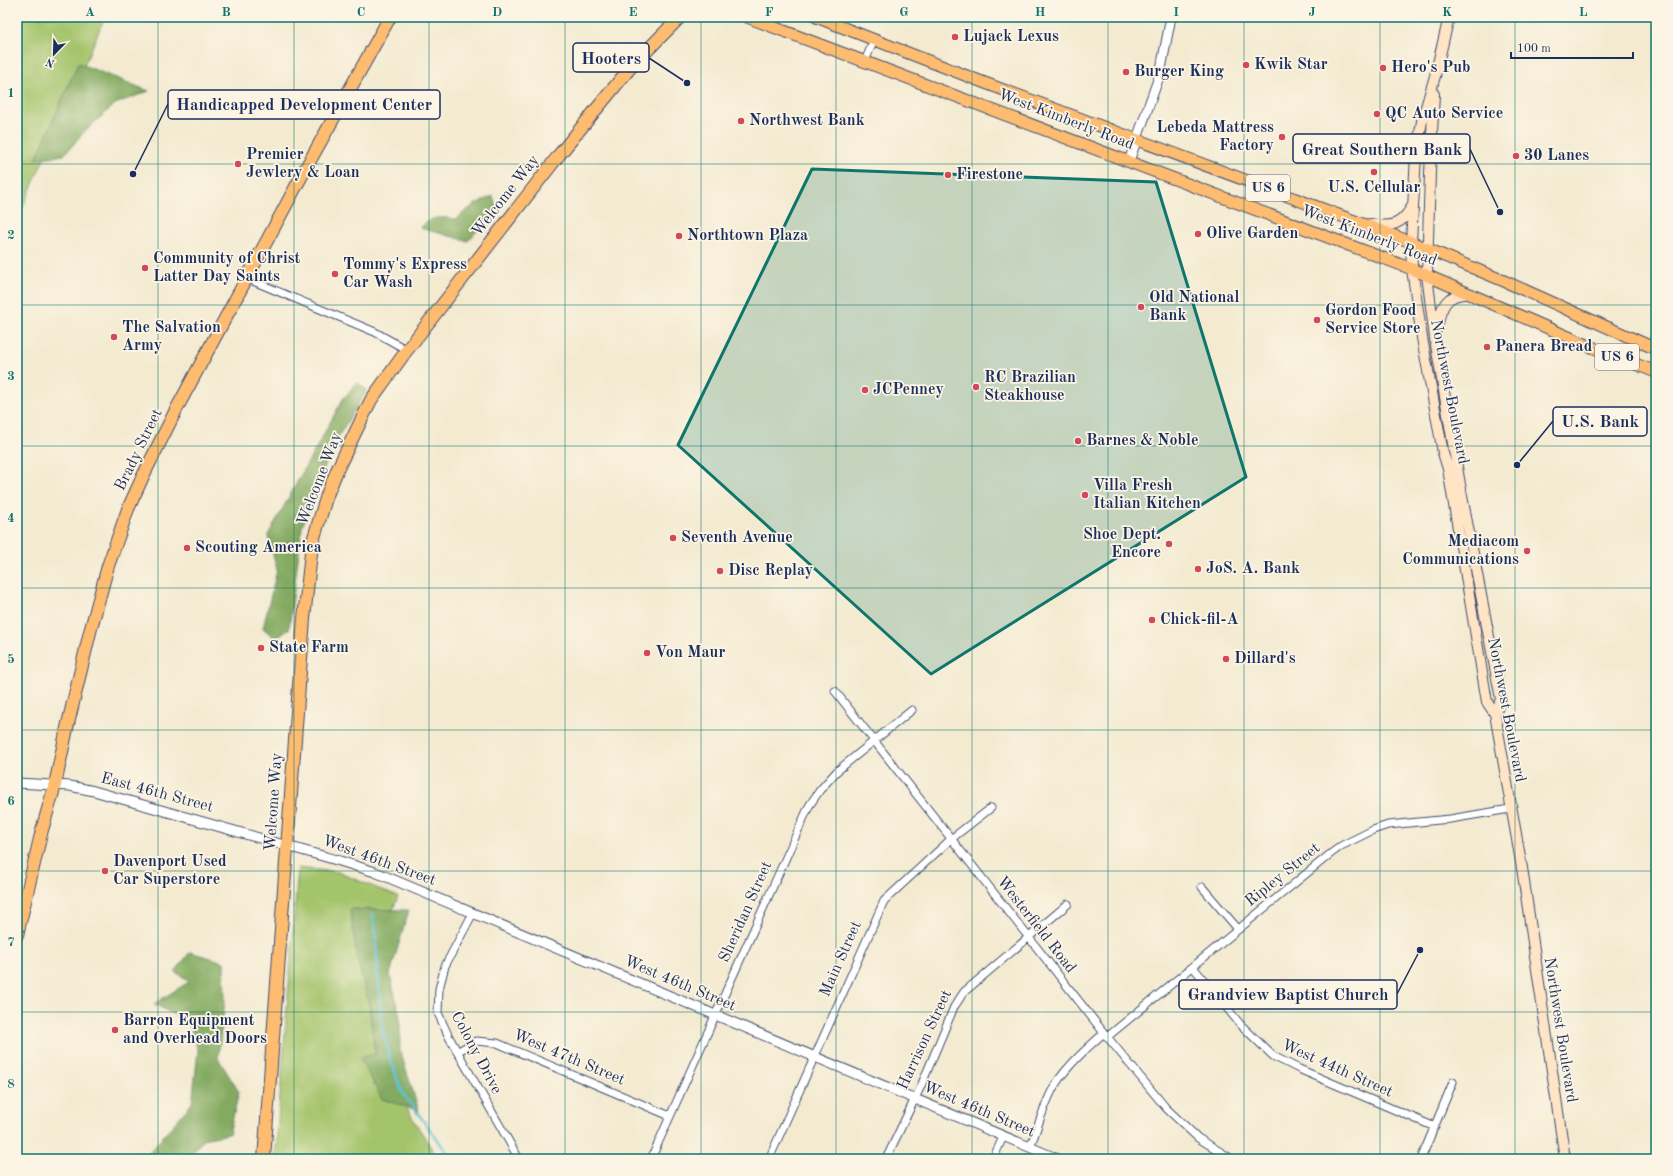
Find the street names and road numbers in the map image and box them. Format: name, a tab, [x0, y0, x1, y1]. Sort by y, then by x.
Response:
street label: West Kimberly Road	[996, 87, 1136, 153]
street label: Welcome Way	[469, 152, 543, 240]
road number: US 6	[1246, 175, 1290, 201]
street label: West Kimberly Road	[1299, 203, 1439, 269]
street label: Northwest Boulevard	[1427, 318, 1471, 466]
road number: US 6	[1595, 344, 1639, 370]
street label: Brady Street	[112, 406, 166, 494]
street label: Welcome Way	[295, 430, 345, 528]
street label: Northwest Boulevard	[1484, 636, 1528, 784]
street label: Welcome Way	[263, 752, 285, 852]
street label: East 46th Street	[99, 770, 215, 816]
street label: West 46th Street	[320, 833, 438, 889]
street label: Ripley Street	[1243, 840, 1324, 910]
street label: Sheridan Street	[717, 859, 776, 965]
street label: Westerfield Road	[993, 874, 1079, 976]
street label: Main Street	[817, 918, 865, 999]
street label: West 46th Street	[622, 953, 739, 1015]
street label: Northwest Boulevard	[1541, 956, 1579, 1104]
street label: Harrison Street	[895, 987, 955, 1092]
street label: Colony Drive	[448, 1009, 504, 1097]
street label: West 47th Street	[511, 1027, 628, 1089]
street label: West 44th Street	[1279, 1037, 1395, 1101]
street label: West 46th Street	[921, 1079, 1038, 1141]

